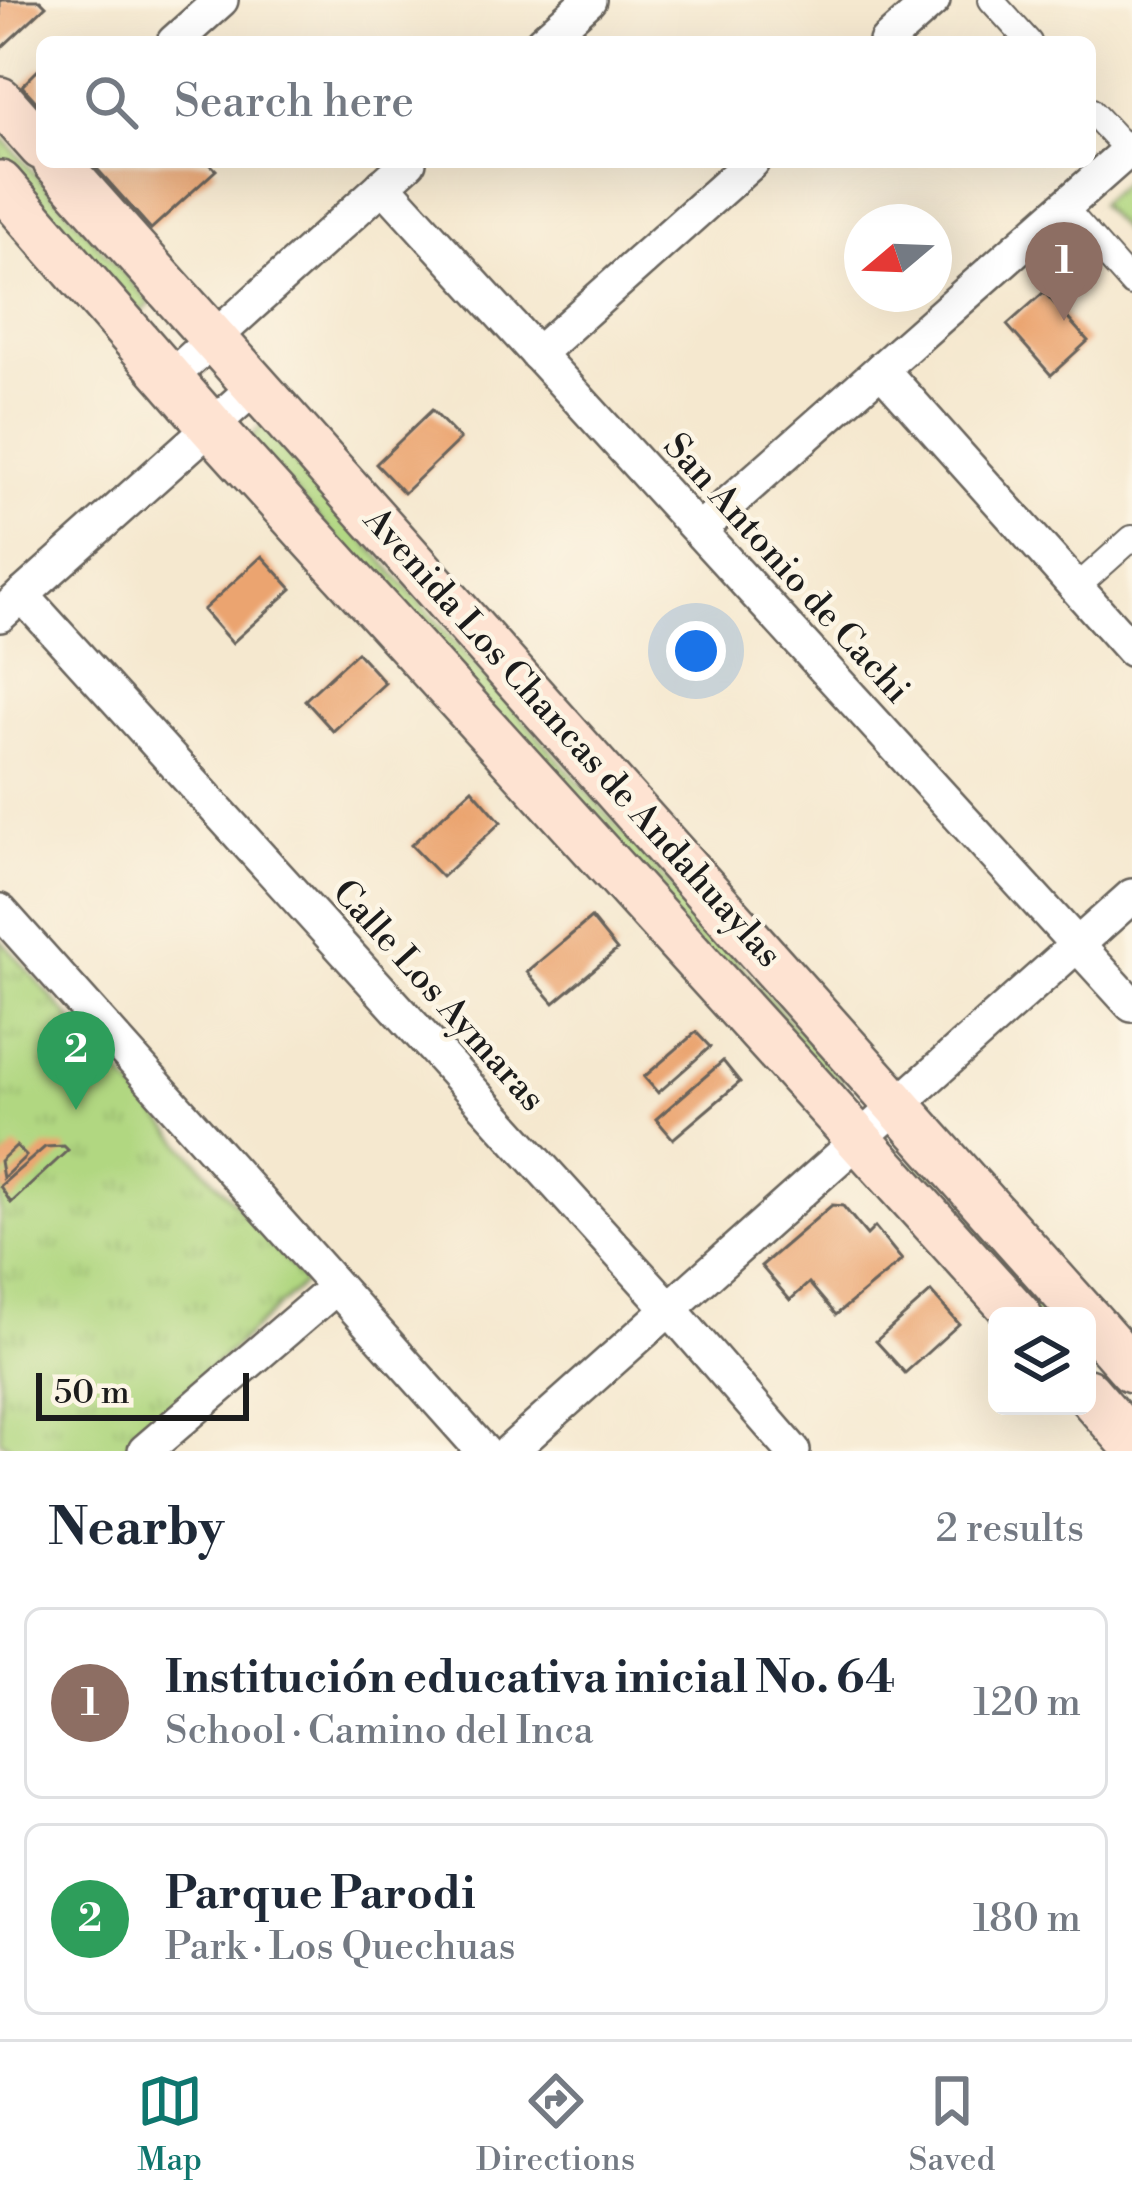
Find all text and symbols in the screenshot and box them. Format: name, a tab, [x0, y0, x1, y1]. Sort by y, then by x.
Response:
search box	[36, 36, 1096, 168]
icon: search	[78, 69, 144, 135]
text: Search here	[174, 74, 414, 131]
north arrow	[844, 204, 952, 312]
pin: 1	[1025, 222, 1103, 321]
street label: San Antonio de Cachi	[653, 425, 919, 713]
street label: Avenida Los Chancas de Andahuaylas	[353, 498, 791, 977]
your location	[666, 621, 726, 681]
street label: Calle Los Aymaras	[322, 871, 554, 1121]
pin: 2	[37, 1011, 115, 1110]
map controls	[988, 1307, 1096, 1415]
button: layers	[988, 1307, 1096, 1415]
scale bar	[36, 1367, 249, 1420]
text: 50 m	[54, 1373, 130, 1414]
text: Nearby	[48, 1497, 224, 1561]
text: 2 results	[936, 1505, 1084, 1554]
text: Institución educativa inicial No. 64	[165, 1650, 895, 1707]
text: 1	[81, 1679, 99, 1728]
text: 120 m	[973, 1679, 1081, 1728]
text: School · Camino del Inca	[165, 1707, 594, 1756]
text: Parque Parodi	[165, 1866, 476, 1923]
text: 2	[78, 1895, 102, 1944]
text: 180 m	[973, 1895, 1081, 1944]
text: Park · Los Quechuas	[165, 1923, 516, 1972]
tab: Map	[137, 2068, 203, 2181]
tab: Directions	[476, 2068, 635, 2181]
tab: Saved	[909, 2068, 995, 2181]

